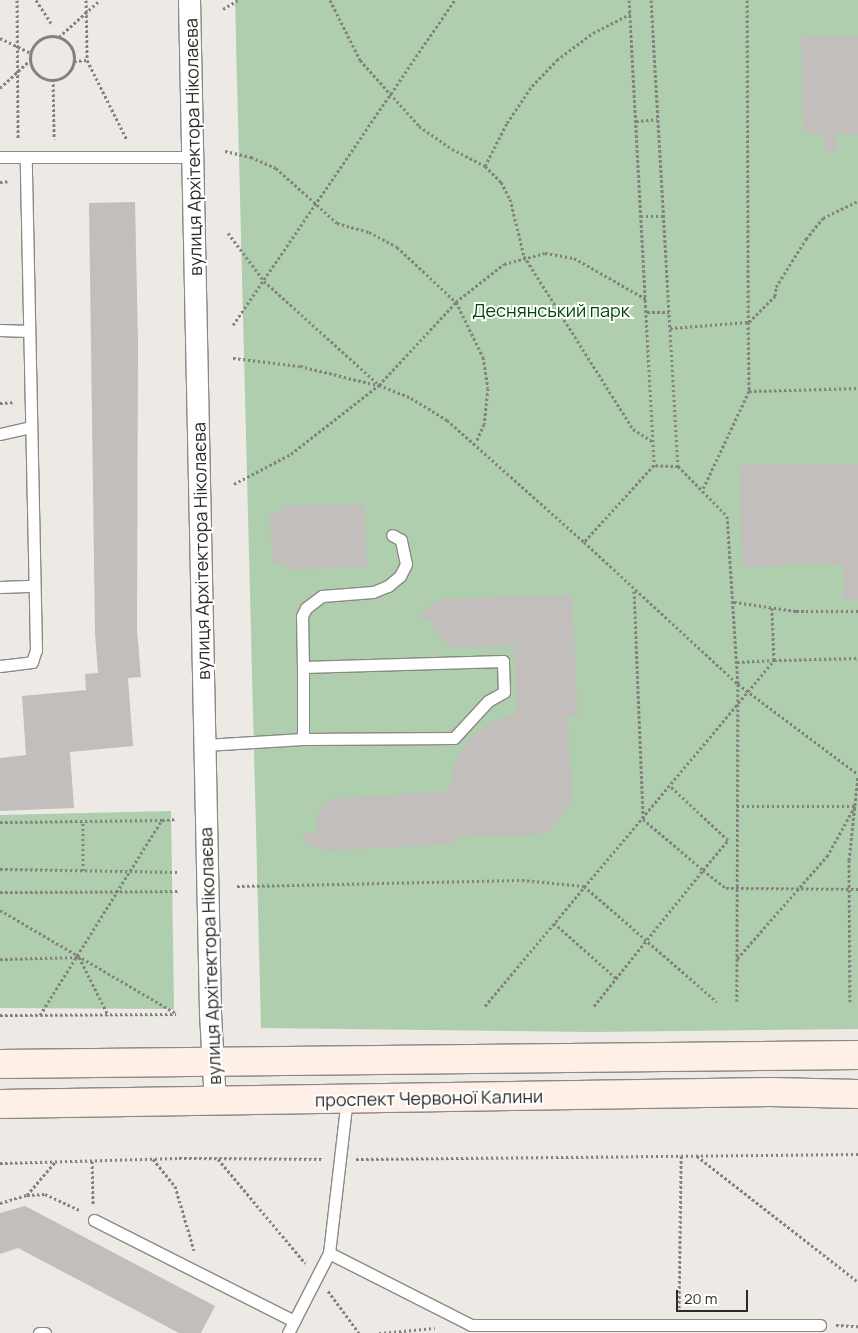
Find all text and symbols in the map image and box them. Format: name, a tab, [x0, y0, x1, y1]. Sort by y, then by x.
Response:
street label: вулиця Архітектора Ніколаєва	[180, 18, 206, 276]
park label: Деснянський парк	[472, 299, 630, 321]
street label: вулиця Архітектора Ніколаєва	[188, 422, 214, 680]
street label: вулиця Архітектора Ніколаєва	[195, 827, 225, 1085]
street label: проспект Червоної Калини	[315, 1085, 543, 1111]
scale bar	[678, 1280, 750, 1312]
text: 20 m	[684, 1288, 717, 1309]

